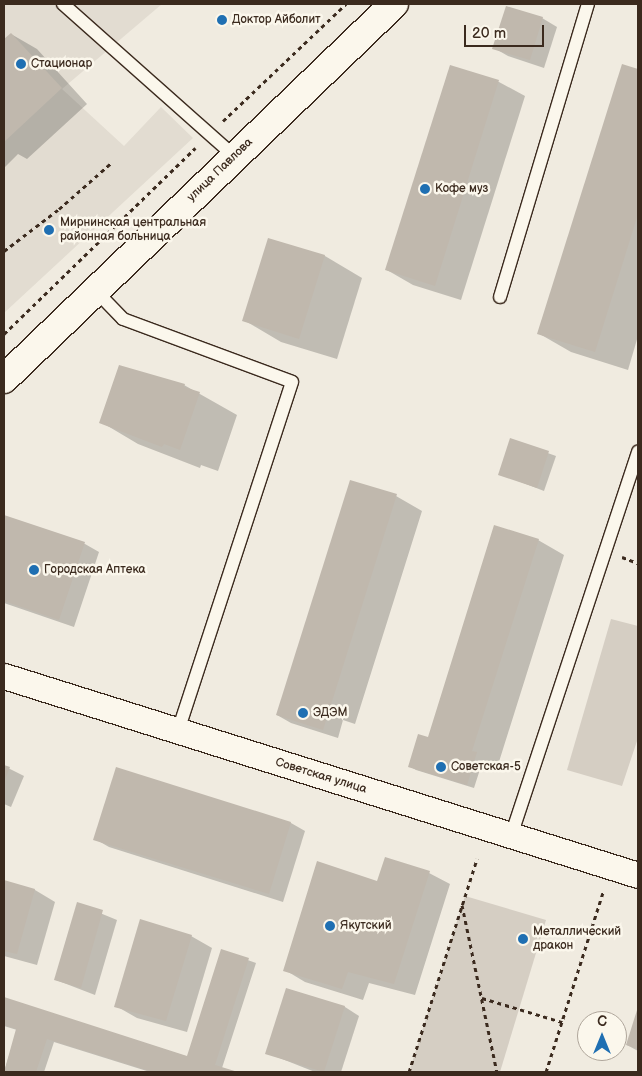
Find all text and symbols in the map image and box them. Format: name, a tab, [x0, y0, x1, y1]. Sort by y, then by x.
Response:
place label: Доктор Айболит	[232, 13, 321, 27]
marker: Доктор Айболит	[216, 14, 228, 26]
scale bar	[467, 15, 547, 47]
text: 20 m	[472, 24, 506, 43]
place label: Стационар	[31, 57, 92, 71]
marker: Стационар	[15, 58, 27, 70]
street label: улица Павлова	[184, 135, 256, 205]
place label: Кофе муз	[435, 182, 488, 196]
marker: Кофе муз	[419, 183, 431, 195]
place label: Мирнинская центральная районная больница	[60, 216, 206, 244]
marker: Мирнинская центральная районная больница	[42, 223, 56, 237]
place label: Городская Аптека	[44, 563, 146, 577]
marker: Городская Аптека	[28, 564, 40, 576]
place label: ЭДЭМ	[313, 706, 347, 720]
marker: ЭДЭМ	[297, 707, 309, 719]
street label: Советская улица	[273, 755, 369, 797]
place label: Советская-5	[451, 760, 521, 774]
marker: Советская-5	[435, 761, 447, 773]
place label: Якутский	[340, 919, 391, 933]
marker: Якутский	[324, 920, 336, 932]
place label: Металлический дракон	[533, 925, 621, 953]
marker: Металлический дракон	[517, 933, 529, 945]
north arrow	[577, 1011, 627, 1061]
text: С	[597, 1013, 607, 1030]

